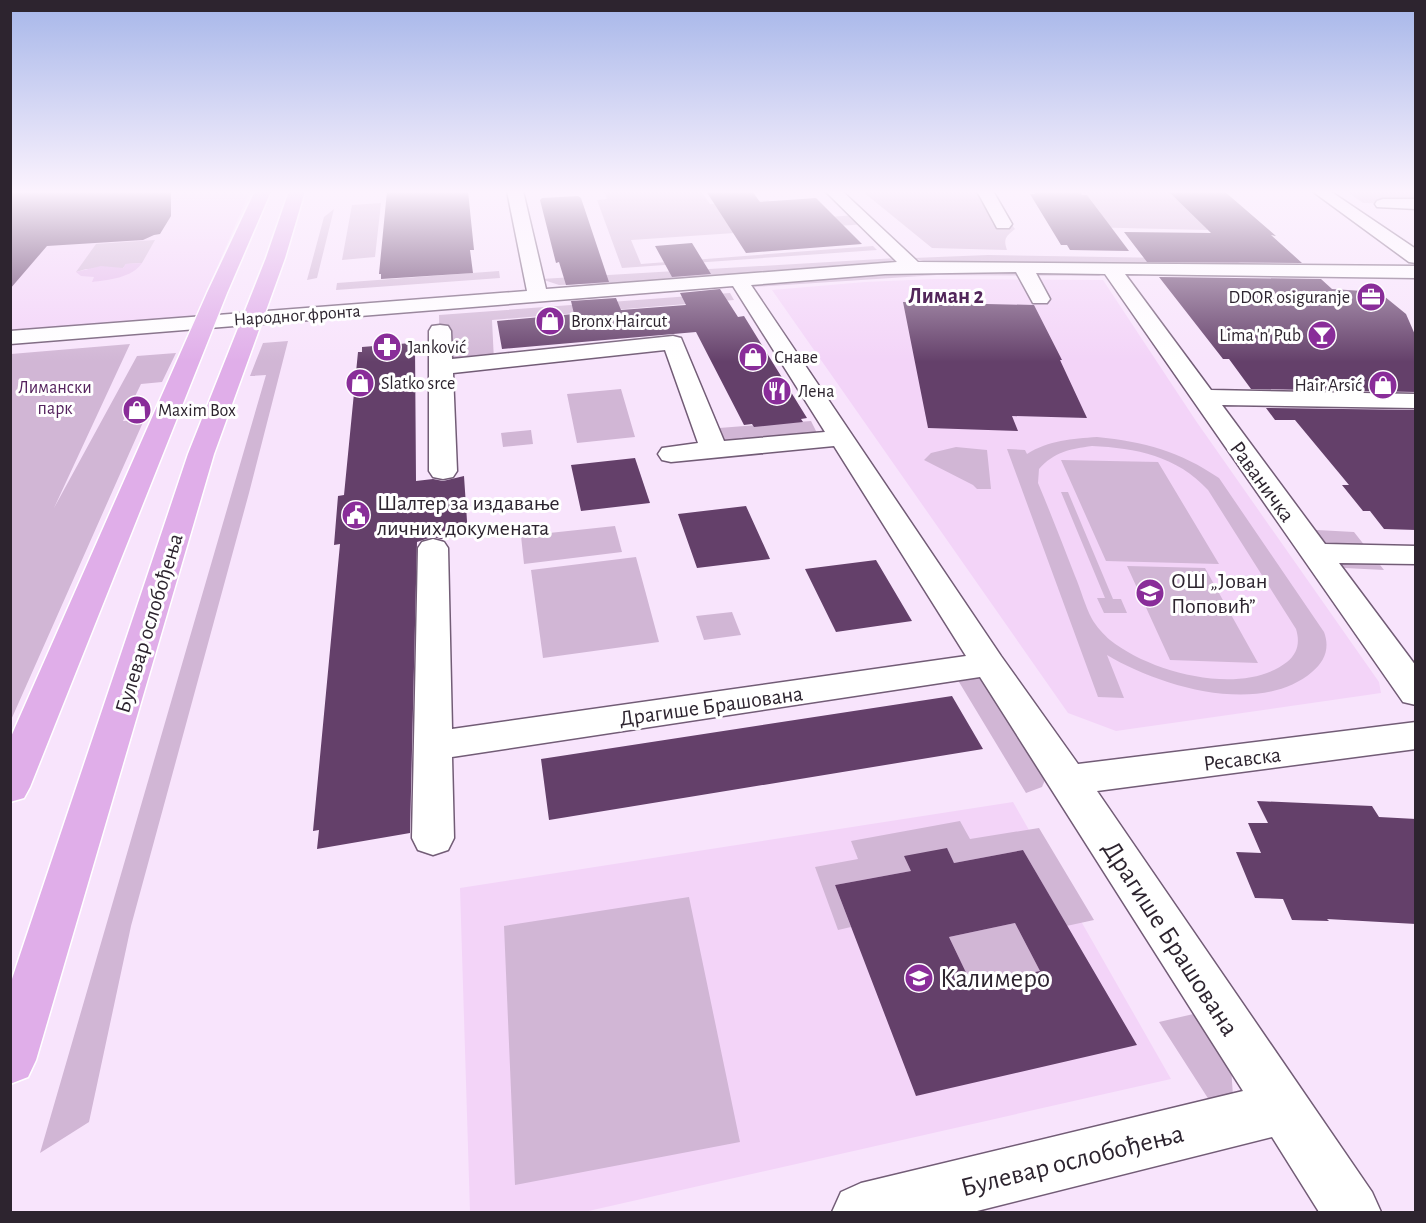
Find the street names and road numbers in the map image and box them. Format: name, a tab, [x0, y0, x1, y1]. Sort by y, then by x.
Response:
street label: Народног фронта	[233, 303, 361, 329]
street label: Раваничка	[1226, 437, 1299, 526]
street label: Булевар ослобођења	[111, 531, 187, 716]
street label: Драгише Брашована	[618, 682, 804, 730]
street label: Ресавска	[1202, 743, 1282, 775]
street label: Драгише Брашована	[1097, 836, 1244, 1041]
street label: Булевар ослобођења	[958, 1120, 1187, 1202]

